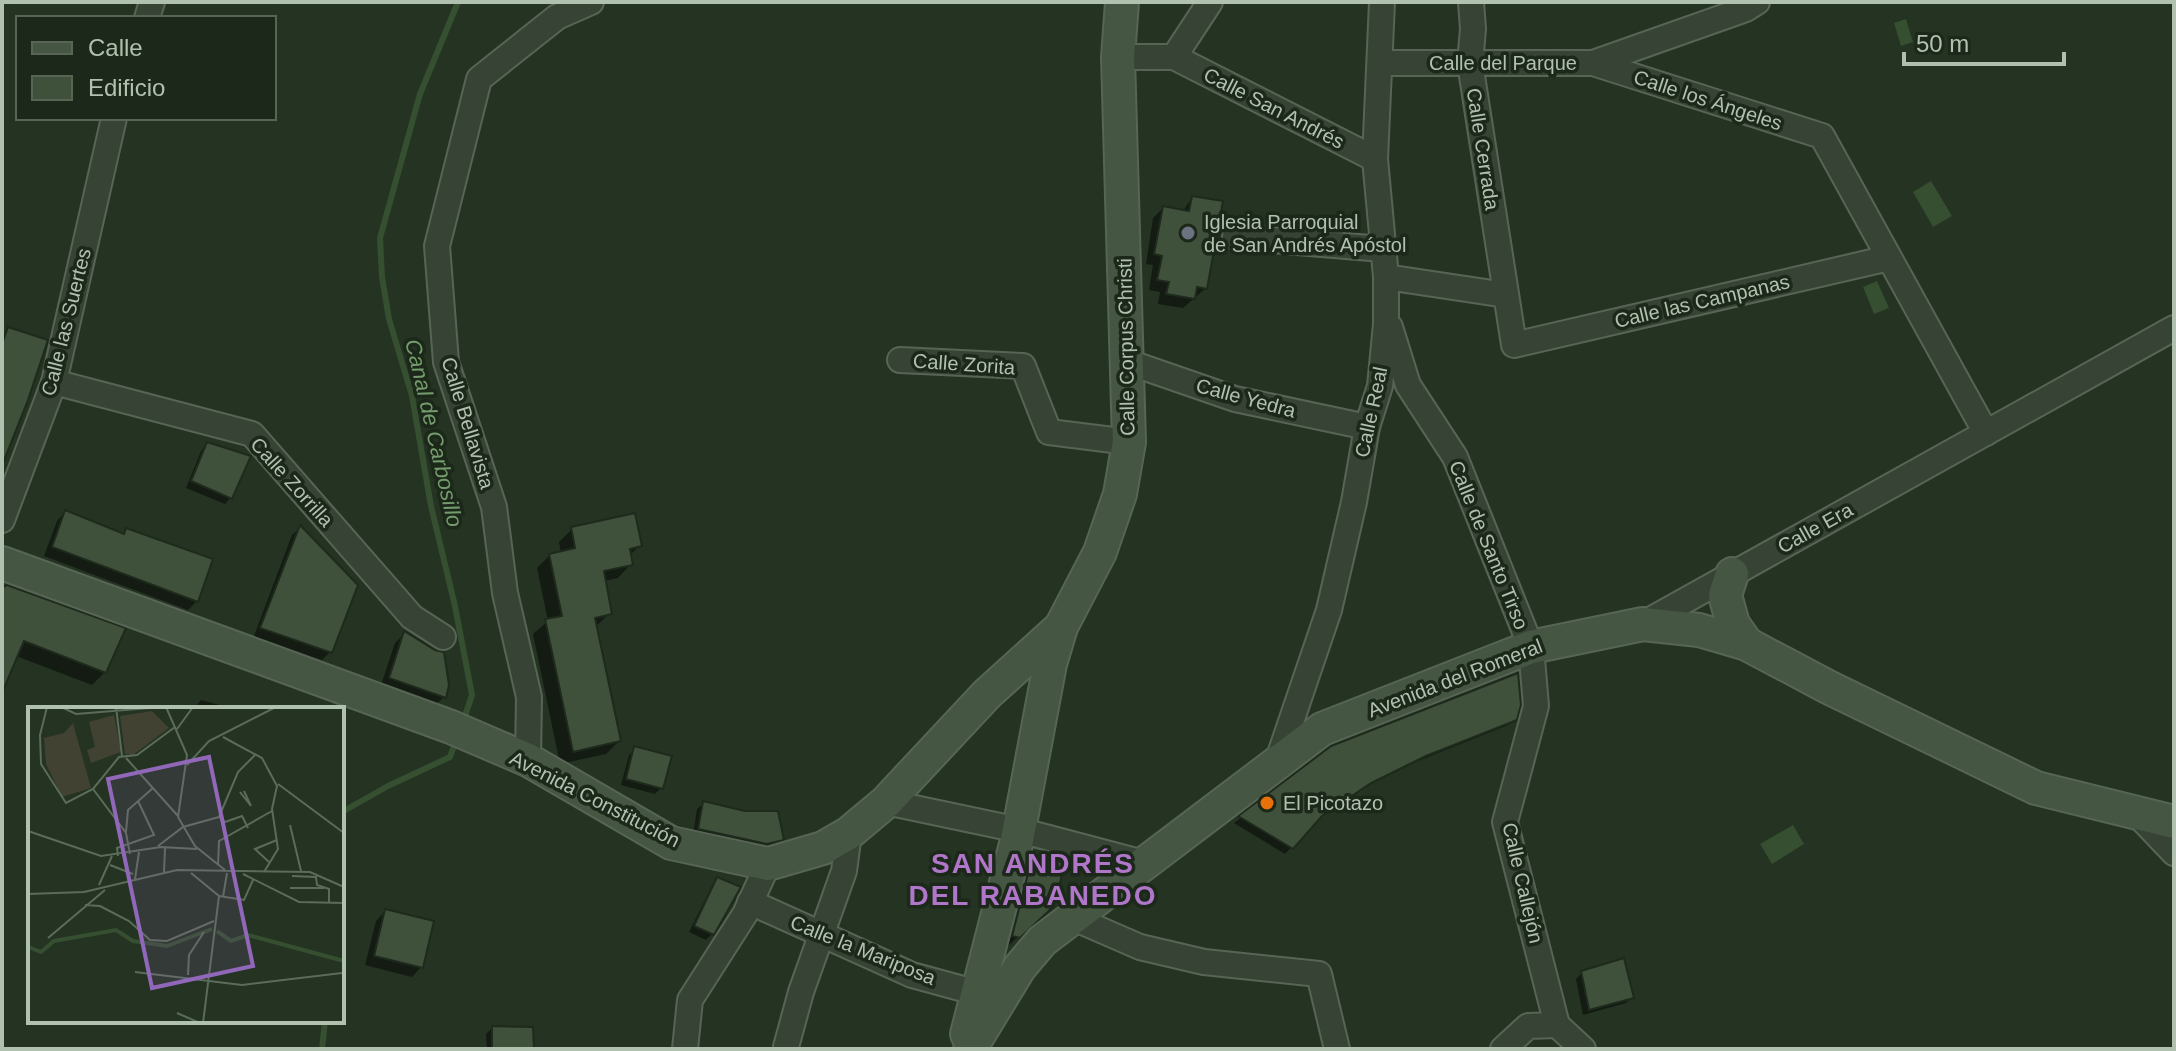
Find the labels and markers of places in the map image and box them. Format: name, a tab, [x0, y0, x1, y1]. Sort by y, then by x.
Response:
place label: Iglesia Parroquial de San Andrés Apóstol	[1204, 211, 1406, 256]
marker: Iglesia Parroquial de San Andrés Apóstol	[1179, 224, 1197, 242]
place label: El Picotazo	[1283, 792, 1383, 814]
marker: El Picotazo	[1258, 794, 1276, 812]

